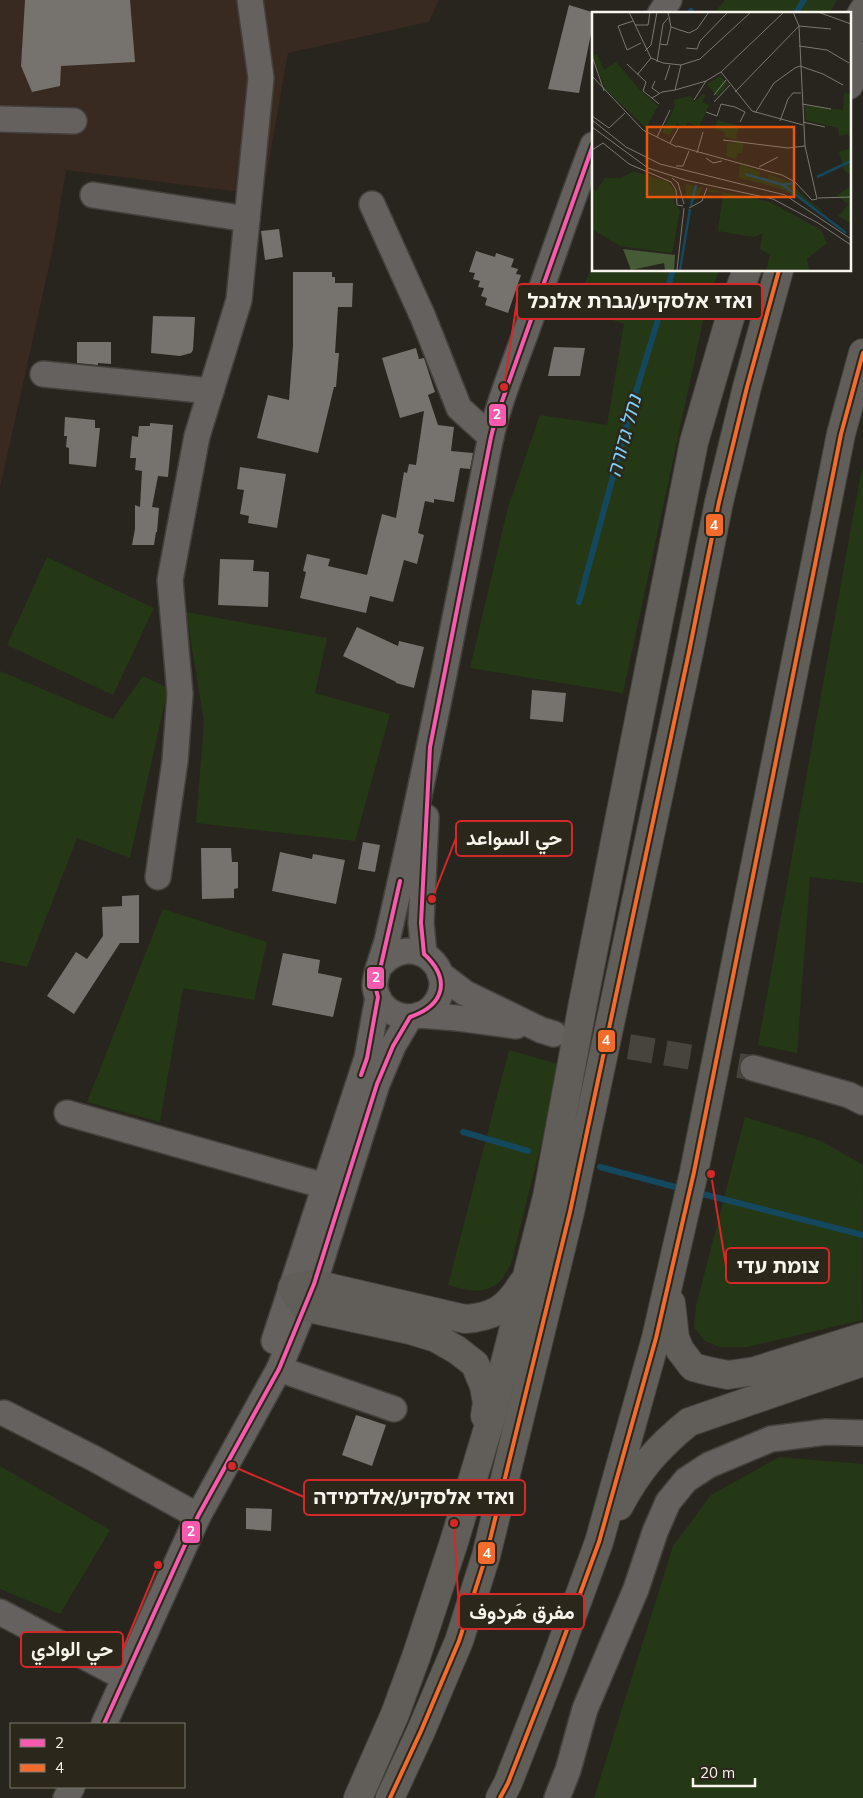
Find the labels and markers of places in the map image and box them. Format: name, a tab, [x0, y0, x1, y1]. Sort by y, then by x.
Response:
callout: ואדי אלסקיע/גברת אלנכל	[517, 284, 762, 319]
callout: حي السواعد	[456, 821, 572, 856]
callout: צומת עדי	[726, 1248, 829, 1283]
callout: ואדי אלסקיע/אלדמידה	[304, 1480, 525, 1515]
callout: مفرق هَردوف	[459, 1594, 584, 1629]
callout: حي الوادي	[21, 1632, 123, 1667]

